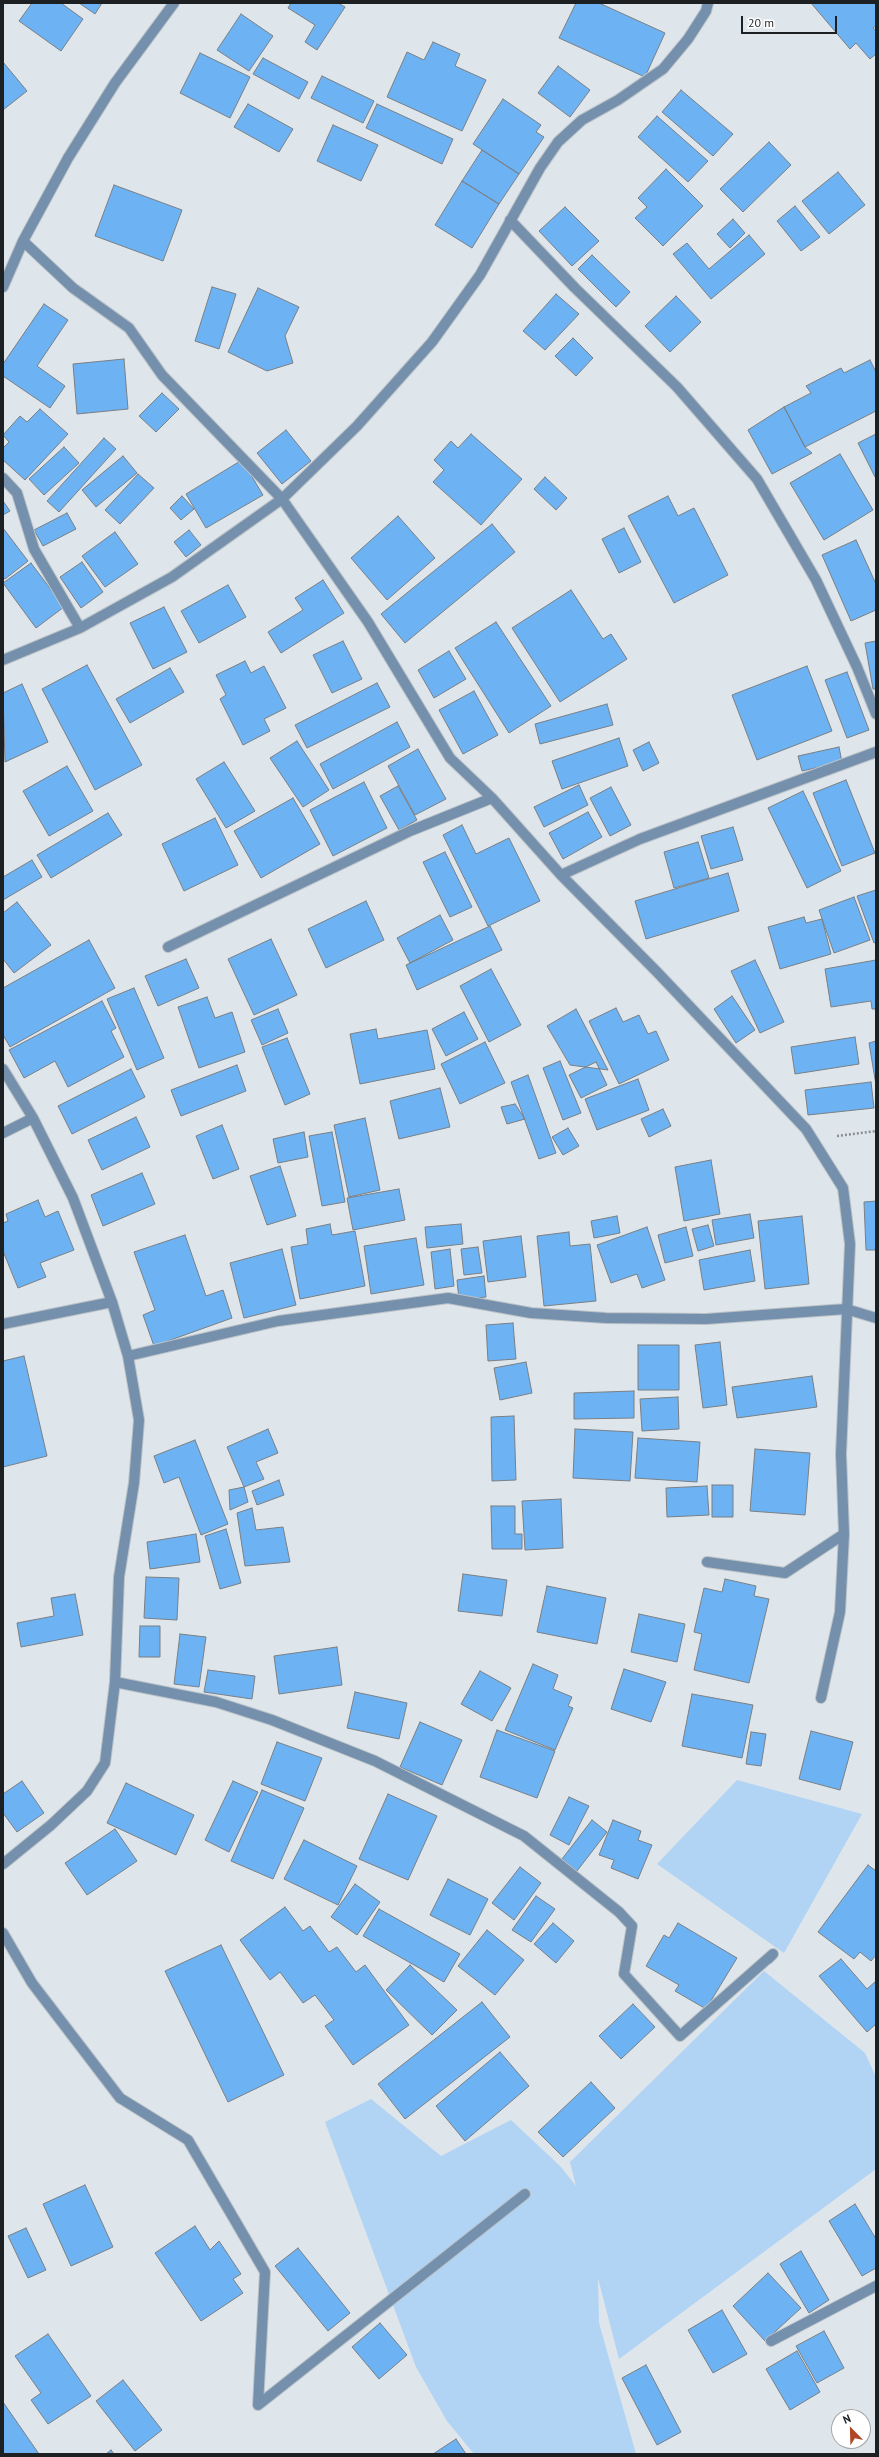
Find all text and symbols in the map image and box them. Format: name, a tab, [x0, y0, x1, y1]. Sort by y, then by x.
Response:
scale bar	[743, 8, 839, 34]
text: 20 m	[748, 15, 774, 30]
north arrow	[831, 2409, 871, 2449]
text: N	[841, 2411, 853, 2427]

